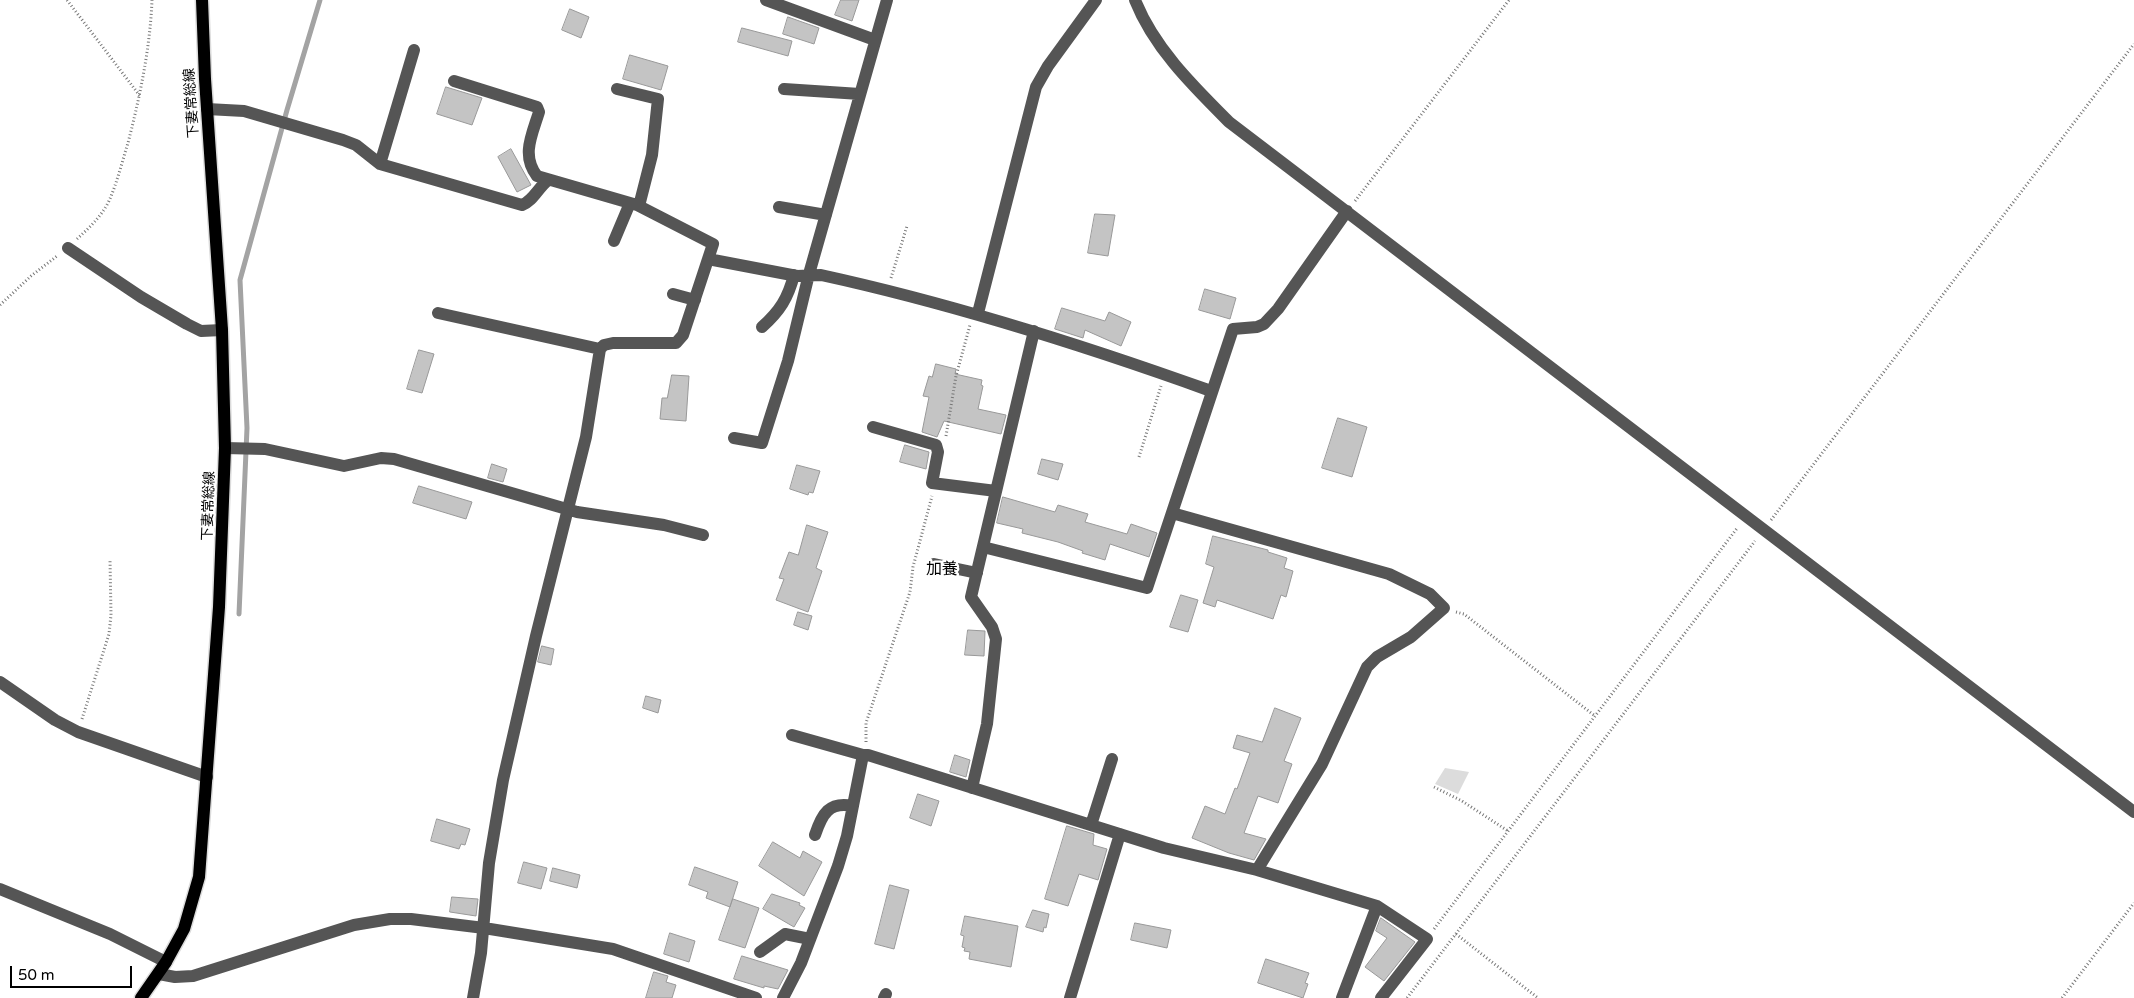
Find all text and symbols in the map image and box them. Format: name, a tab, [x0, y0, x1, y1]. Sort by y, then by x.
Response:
street label: 下妻常総線	[181, 67, 203, 139]
street label: 下妻常総線	[199, 471, 219, 541]
district label: 加養	[926, 560, 958, 580]
scale bar	[12, 956, 135, 988]
text: 50 m	[18, 966, 55, 984]

